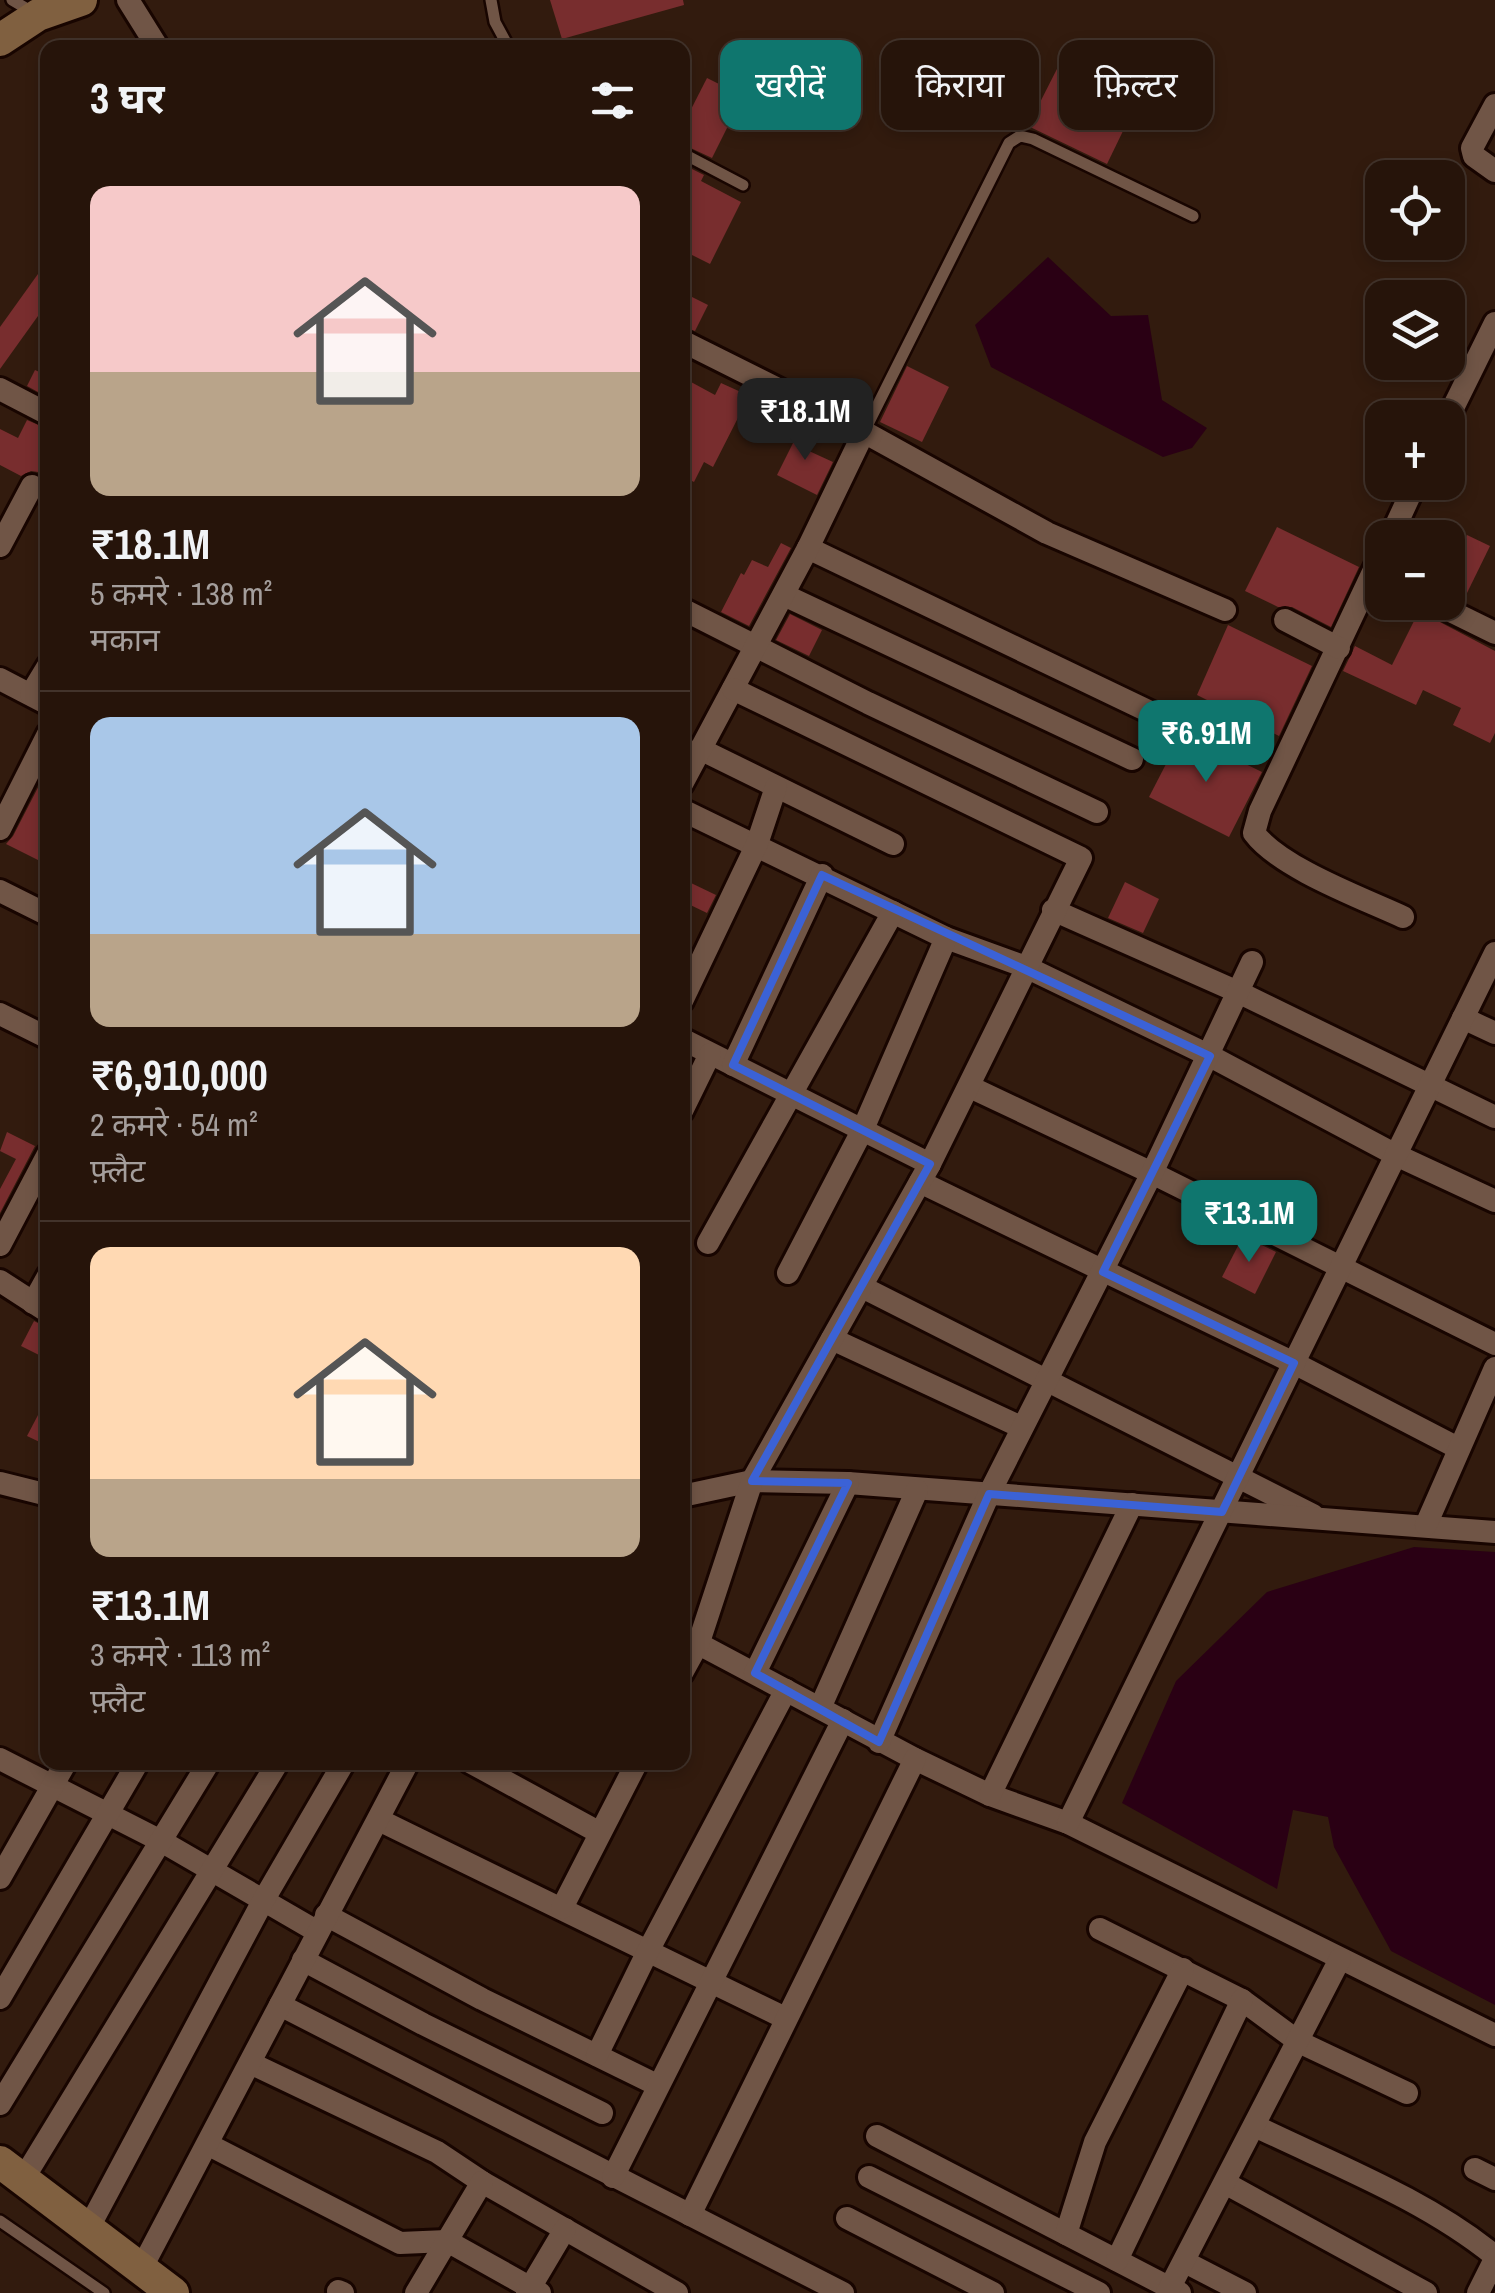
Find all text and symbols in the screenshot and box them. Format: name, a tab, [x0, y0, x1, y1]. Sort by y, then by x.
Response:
chip: खरीदें	[720, 40, 861, 130]
chip: किराया	[881, 40, 1039, 130]
chip: फ़िल्टर	[1059, 40, 1213, 130]
text: 3 घर	[90, 70, 164, 126]
icon: filters	[585, 73, 640, 128]
map controls	[1365, 160, 1465, 620]
button: locate	[1365, 160, 1465, 260]
icon: home	[275, 251, 455, 431]
button: layers	[1365, 280, 1465, 380]
pin: ₹18.1M	[724, 378, 886, 463]
text: ₹18.1M	[759, 389, 851, 432]
button: +	[1365, 400, 1465, 500]
text: ₹18.1M	[90, 516, 210, 572]
button: −	[1365, 520, 1465, 620]
text: 5 कमरे · 138 m²	[90, 572, 272, 615]
text: मकान	[90, 618, 160, 661]
pin: ₹6.91M	[1125, 700, 1287, 785]
text: ₹6.91M	[1160, 711, 1252, 754]
icon: home	[275, 782, 455, 962]
text: ₹6,910,000	[90, 1047, 268, 1103]
text: 2 कमरे · 54 m²	[90, 1103, 258, 1146]
text: फ़्लैट	[90, 1149, 145, 1192]
pin: ₹13.1M	[1168, 1180, 1330, 1265]
text: ₹13.1M	[1203, 1191, 1295, 1234]
icon: home	[275, 1312, 455, 1492]
text: ₹13.1M	[90, 1577, 210, 1633]
text: 3 कमरे · 113 m²	[90, 1633, 270, 1676]
text: फ़्लैट	[90, 1679, 145, 1722]

